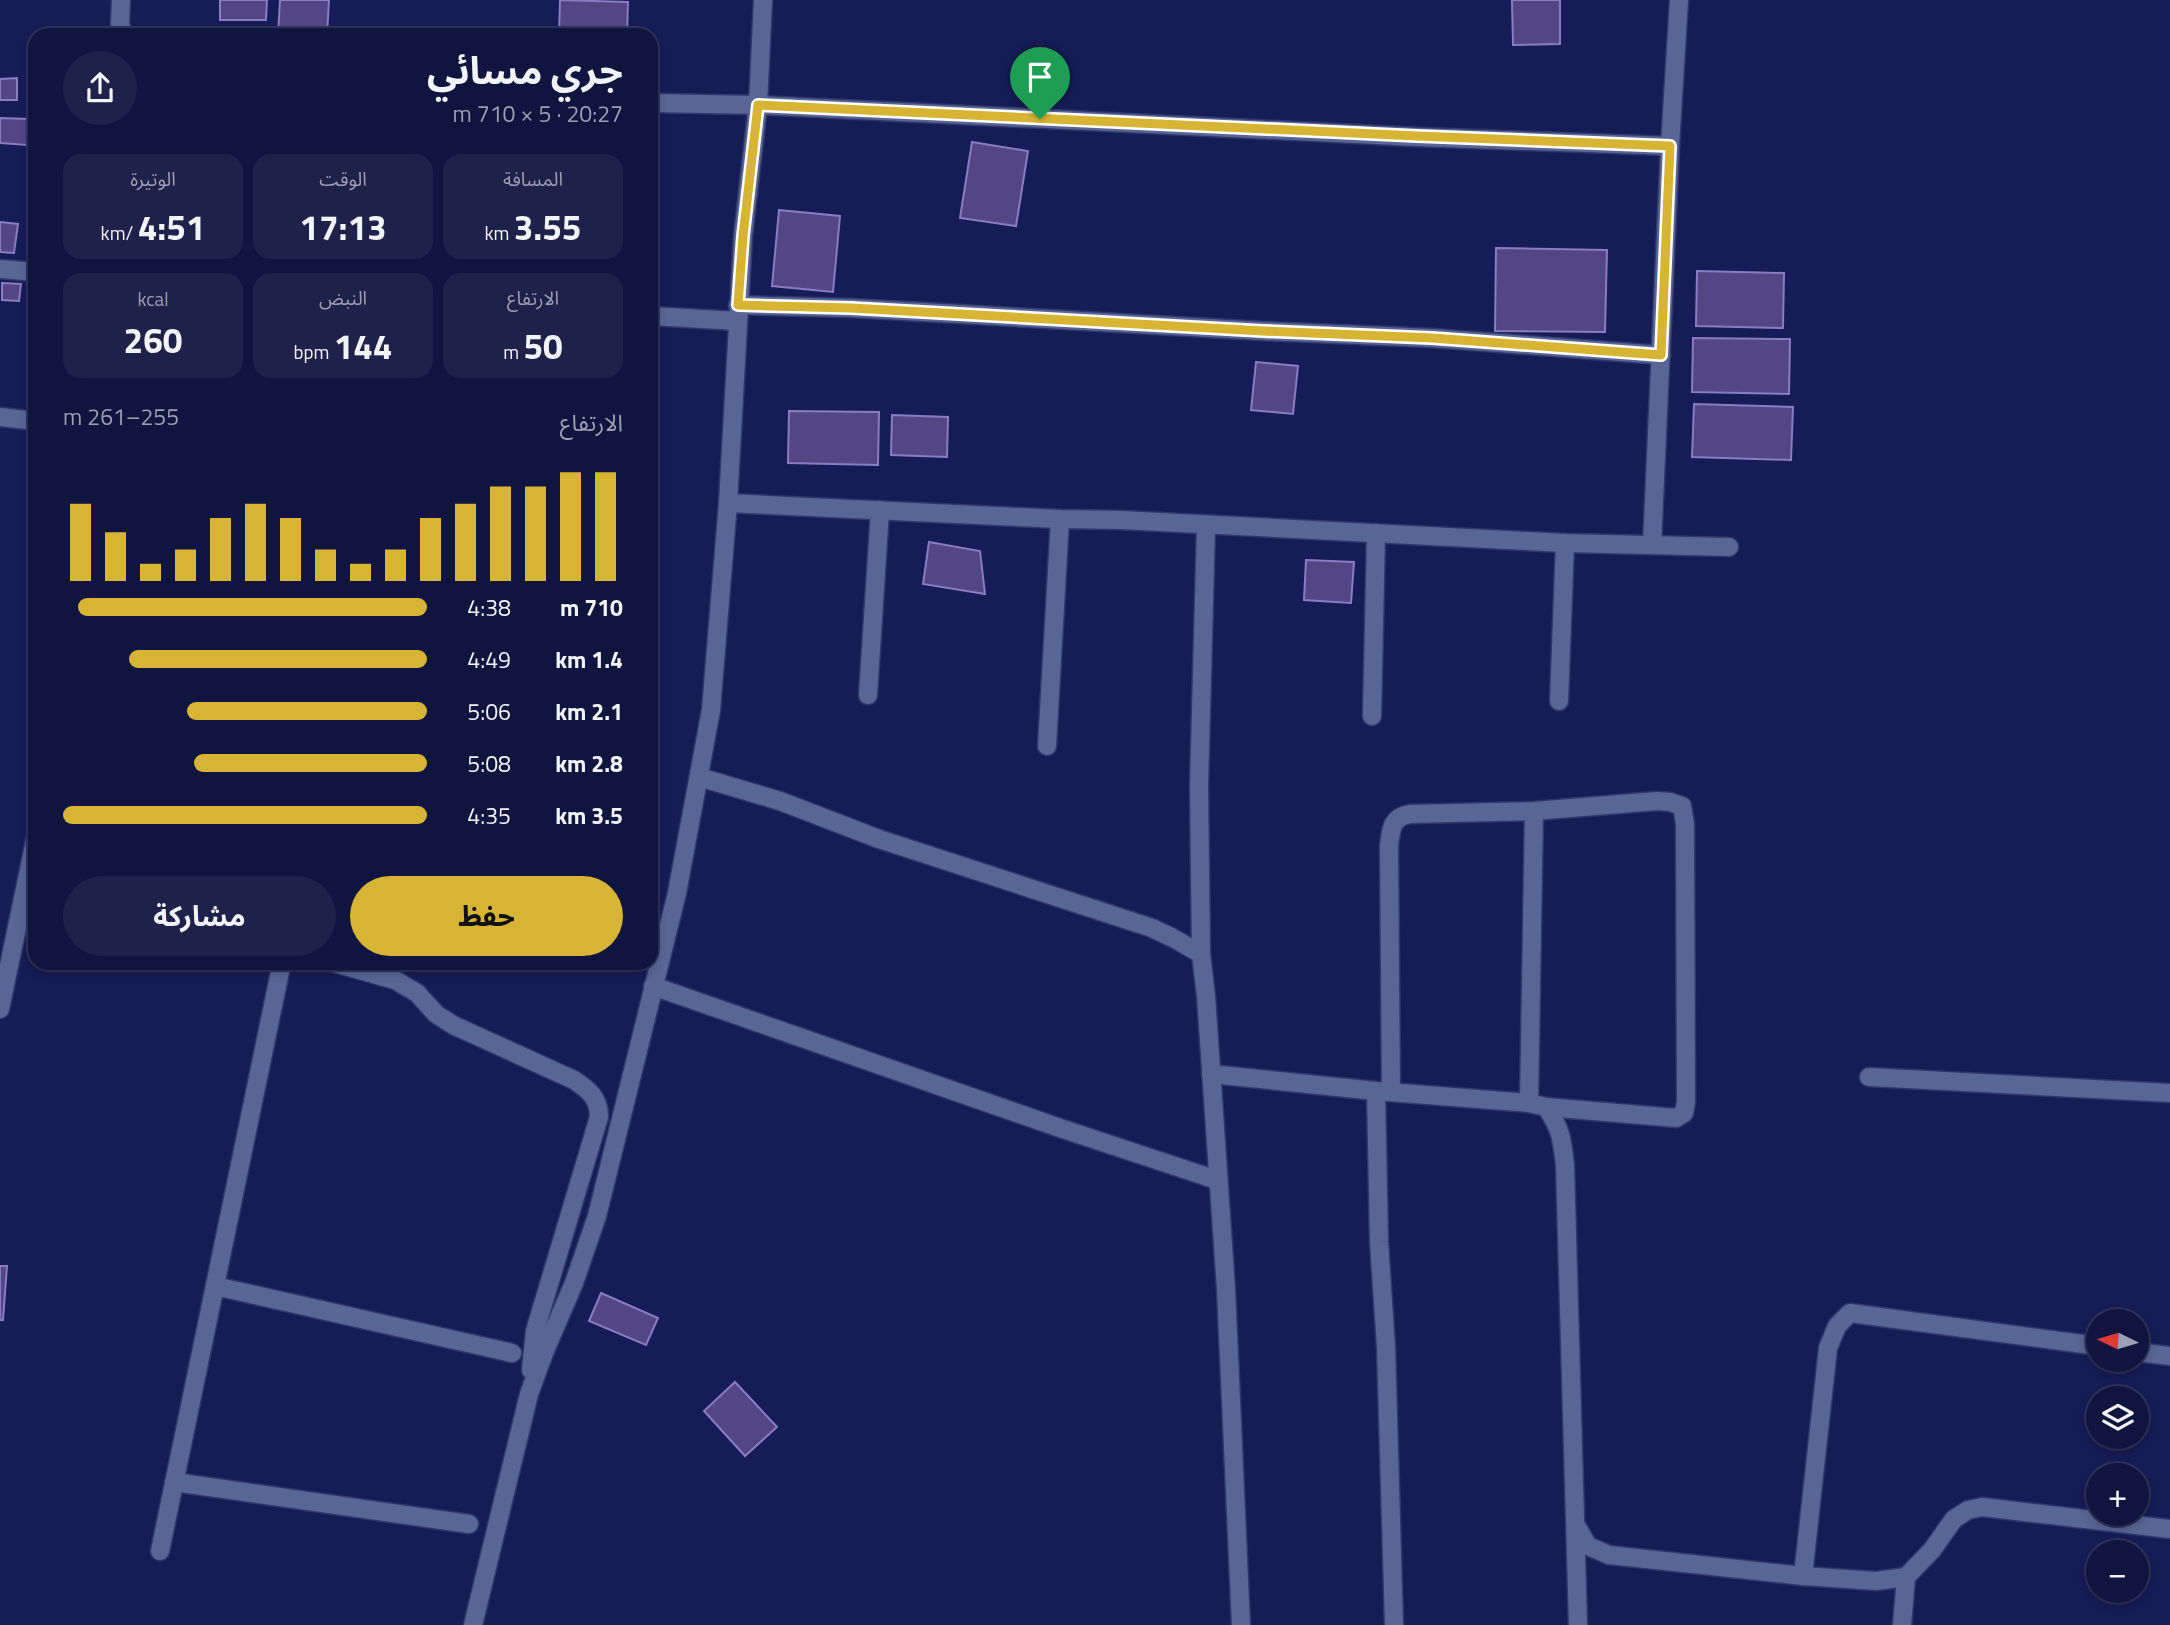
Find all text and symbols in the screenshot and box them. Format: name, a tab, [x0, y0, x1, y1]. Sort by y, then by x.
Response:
text: جري مسائي	[427, 41, 623, 99]
pin	[1010, 47, 1070, 119]
button: share	[63, 51, 137, 125]
icon: arrive	[1021, 58, 1059, 96]
text: 20:27 · 5 × 710 m	[453, 96, 623, 131]
text: الوتيرة	[130, 164, 176, 193]
text: الوقت	[319, 164, 367, 193]
text: المسافة	[503, 164, 563, 193]
text: 4:51	[138, 200, 205, 254]
text: 17:13	[299, 200, 387, 254]
text: 3.55	[514, 200, 581, 254]
text: /km	[101, 218, 138, 247]
text: km	[485, 218, 514, 247]
text: النبض	[319, 283, 367, 312]
text: الارتفاع	[507, 283, 559, 312]
text: kcal	[137, 284, 169, 313]
text: 260	[124, 313, 182, 367]
text: 144	[334, 319, 392, 373]
text: 50	[523, 319, 563, 373]
text: bpm	[294, 337, 334, 366]
text: m	[503, 337, 523, 366]
text: 255–261 m	[63, 399, 179, 434]
text: الارتفاع	[560, 405, 623, 440]
text: 4:38	[467, 590, 511, 625]
text: 710 m	[560, 590, 623, 625]
text: 4:49	[467, 642, 511, 677]
text: 1.4 km	[555, 642, 623, 677]
text: 5:06	[467, 694, 511, 729]
text: 2.1 km	[555, 694, 623, 729]
text: 5:08	[467, 746, 511, 781]
text: 2.8 km	[555, 746, 623, 781]
text: 4:35	[467, 798, 511, 833]
text: 3.5 km	[555, 798, 623, 833]
button: مشاركة	[63, 876, 336, 956]
button: حفظ	[350, 876, 623, 956]
north arrow	[2086, 1309, 2149, 1372]
map controls	[2086, 1309, 2149, 1603]
button: layers	[2086, 1386, 2149, 1449]
button: +	[2086, 1463, 2149, 1526]
button: −	[2086, 1540, 2149, 1603]

